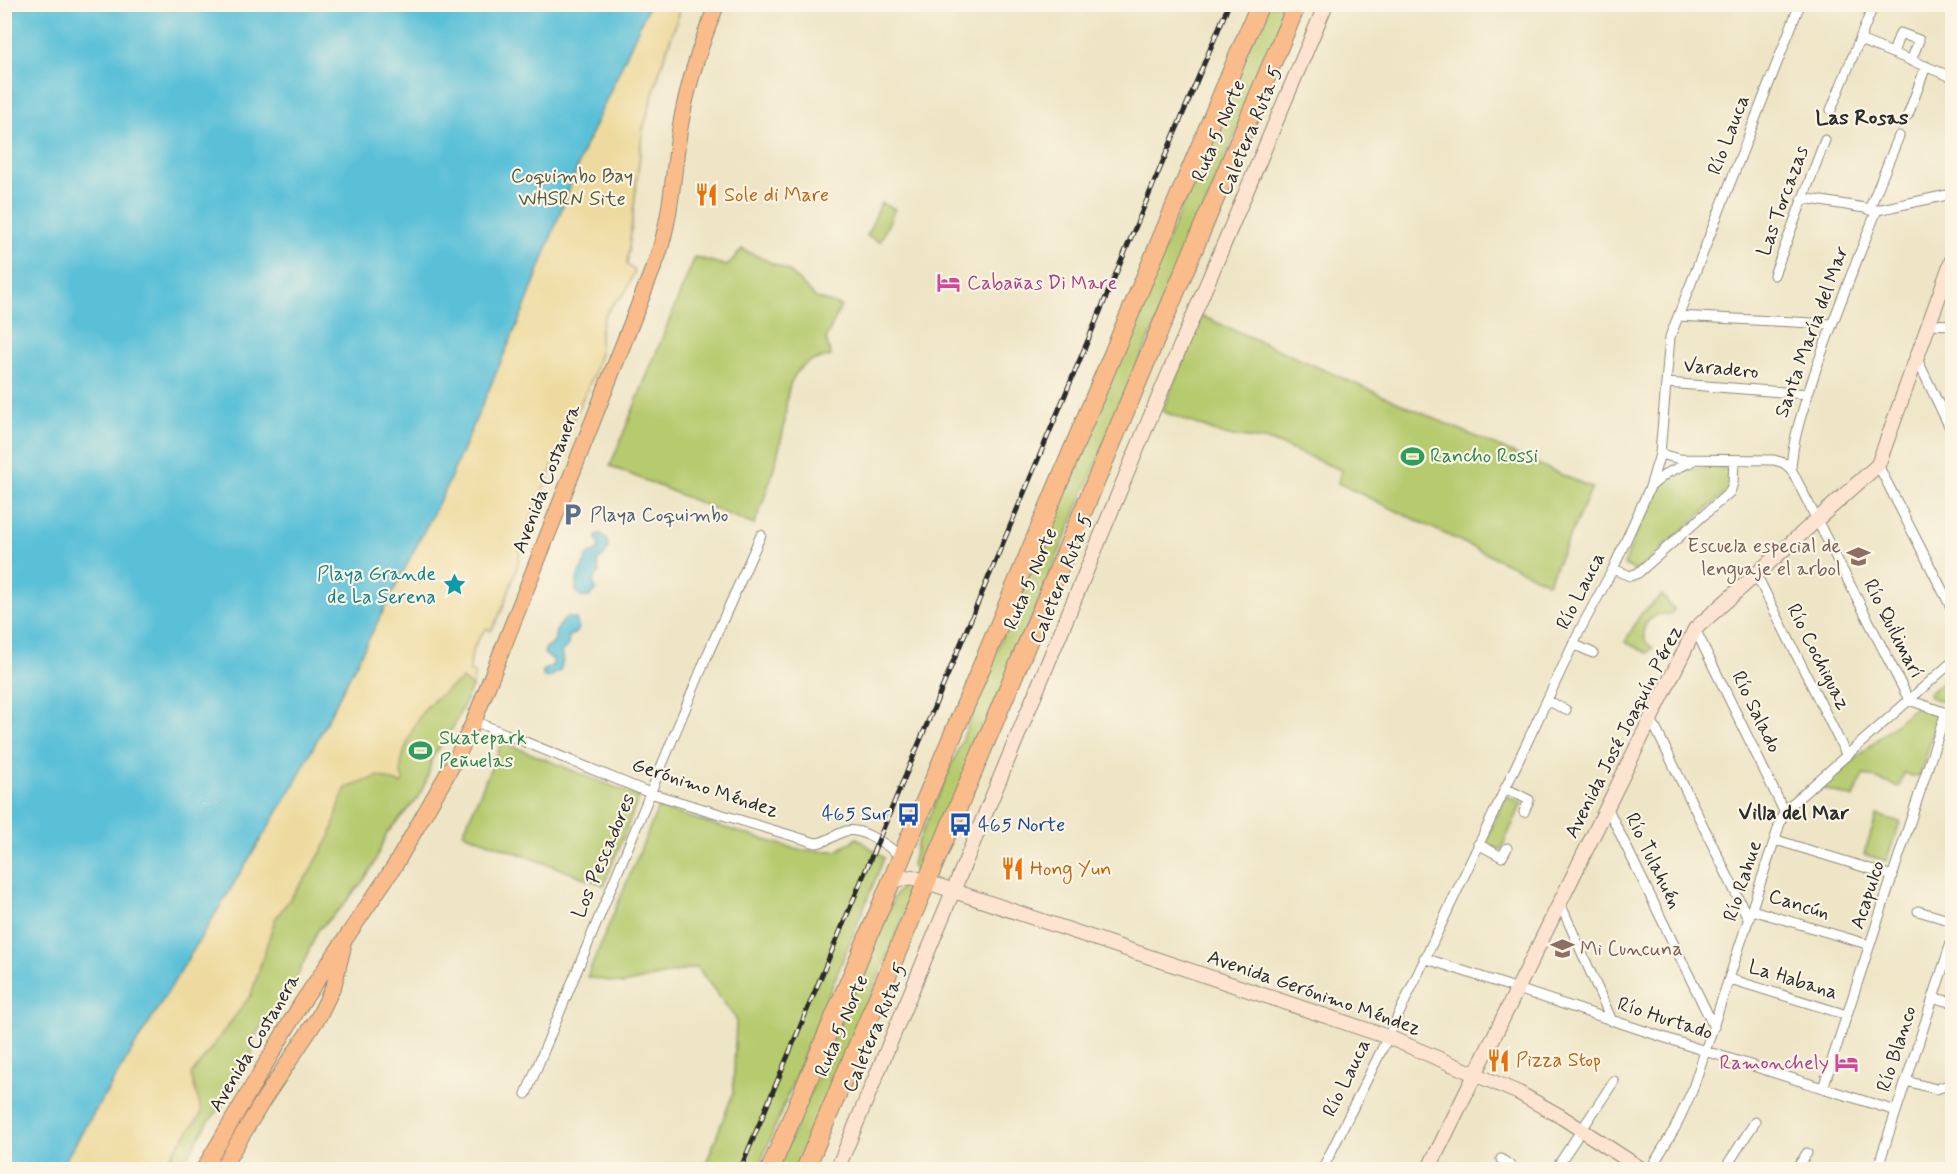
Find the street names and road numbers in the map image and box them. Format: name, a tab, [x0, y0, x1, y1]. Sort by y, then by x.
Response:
street label: Caletera Ruta 5	[1212, 62, 1290, 200]
street label: Ruta 5 Norte	[1185, 76, 1253, 186]
street label: Río Lauca	[1701, 91, 1757, 179]
street label: Las Torcazas	[1751, 142, 1815, 260]
street label: Santa María del Mar	[1768, 242, 1856, 422]
street label: Varadero	[1682, 352, 1760, 386]
street label: Avenida Costanera	[506, 400, 588, 557]
street label: Caletera Ruta 5	[1024, 510, 1100, 648]
street label: Ruta 5 Norte	[997, 524, 1065, 634]
street label: Río Lauca	[1550, 548, 1612, 634]
street label: Río Quilimarí	[1856, 575, 1930, 683]
street label: Río Cochiguaz	[1780, 599, 1856, 715]
street label: Avenida José Joaquín Pérez	[1559, 621, 1690, 843]
street label: Río Salado	[1725, 667, 1787, 757]
street label: Gerónimo Méndez	[628, 752, 782, 824]
street label: Los Pescadores	[566, 790, 642, 922]
street label: Río Tulahuén	[1618, 809, 1688, 913]
street label: Río Rahue	[1717, 837, 1769, 925]
street label: Acapulco	[1844, 857, 1892, 933]
street label: Cancún	[1765, 883, 1833, 927]
street label: Avenida Gerónimo Méndez	[1204, 944, 1424, 1042]
street label: La Habana	[1745, 954, 1841, 1006]
street label: Caletera Ruta 5	[837, 959, 915, 1097]
street label: Avenida Costanera	[203, 968, 308, 1117]
street label: Ruta 5 Norte	[808, 971, 876, 1081]
street label: Río Hurtado	[1614, 991, 1716, 1047]
street label: Río Blanco	[1870, 1003, 1924, 1095]
street label: Río Lauca	[1317, 1034, 1377, 1122]

